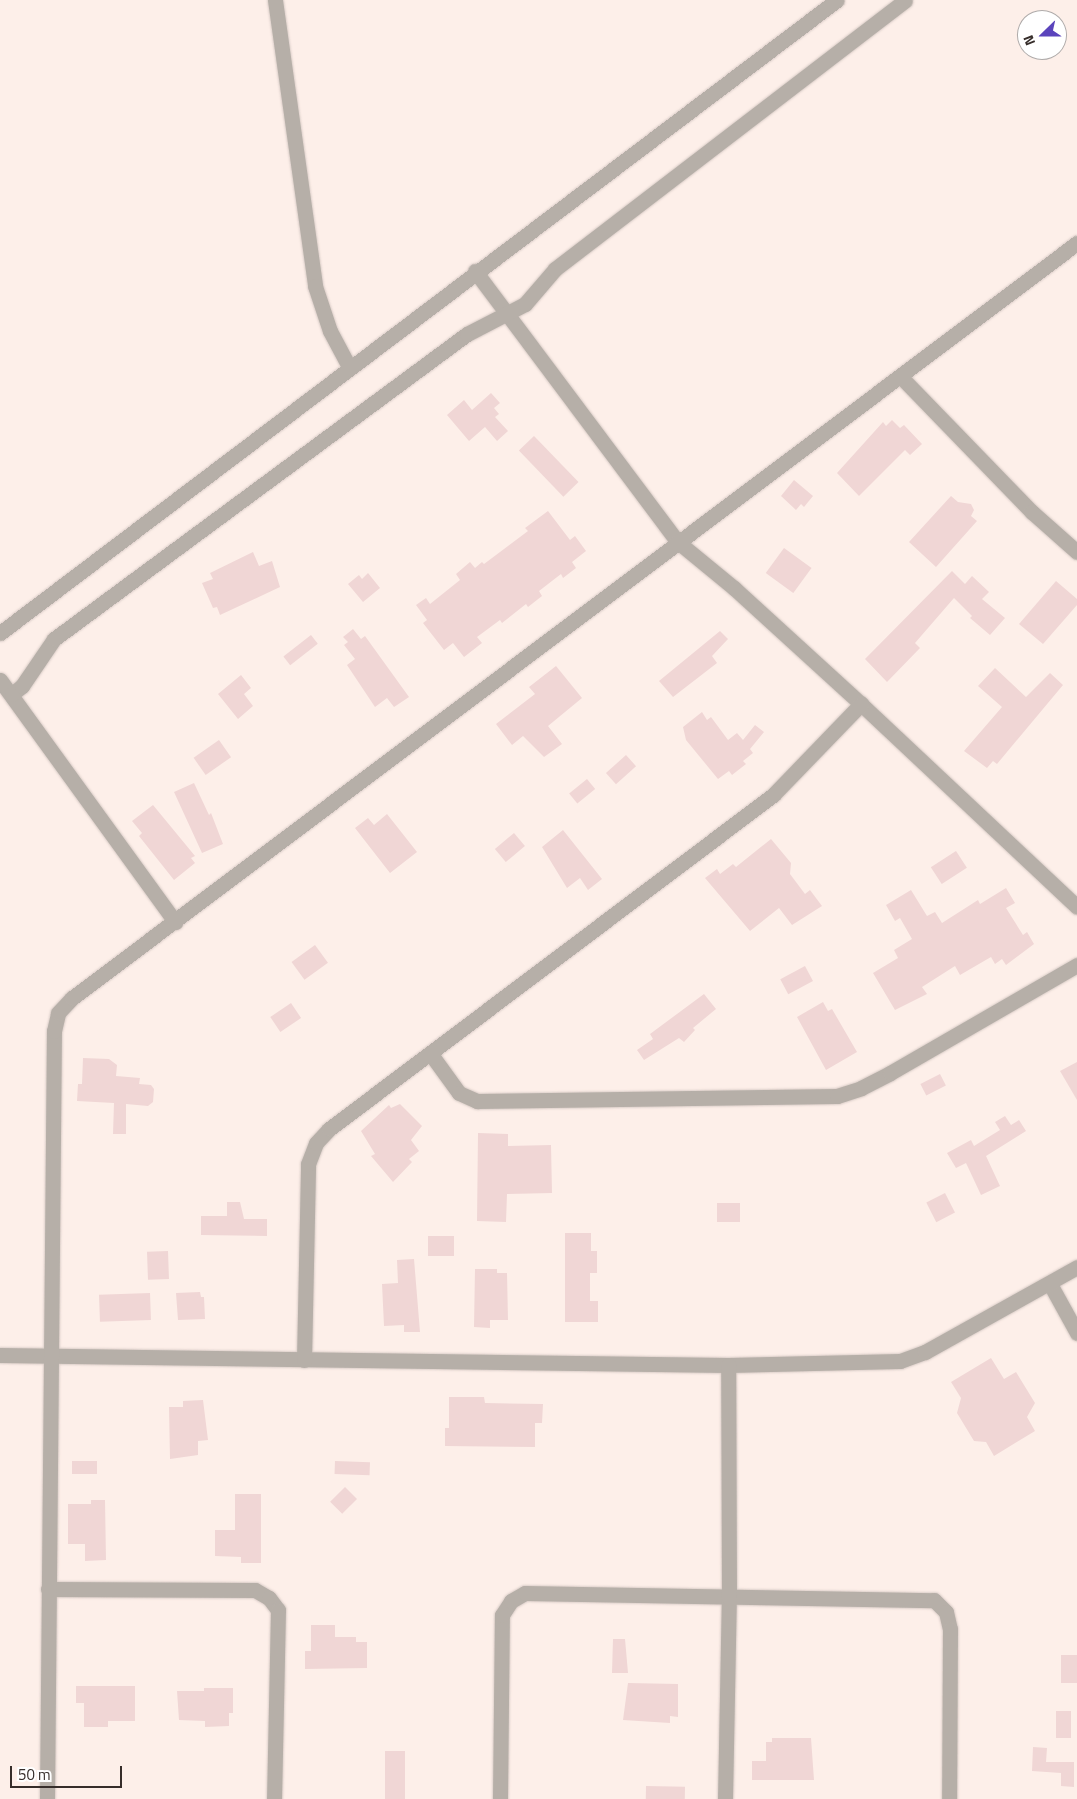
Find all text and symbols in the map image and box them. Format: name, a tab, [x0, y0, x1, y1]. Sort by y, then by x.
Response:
north arrow	[1017, 10, 1067, 60]
text: N	[1017, 32, 1040, 49]
scale bar	[12, 1756, 125, 1788]
text: 50 m	[18, 1763, 51, 1786]

